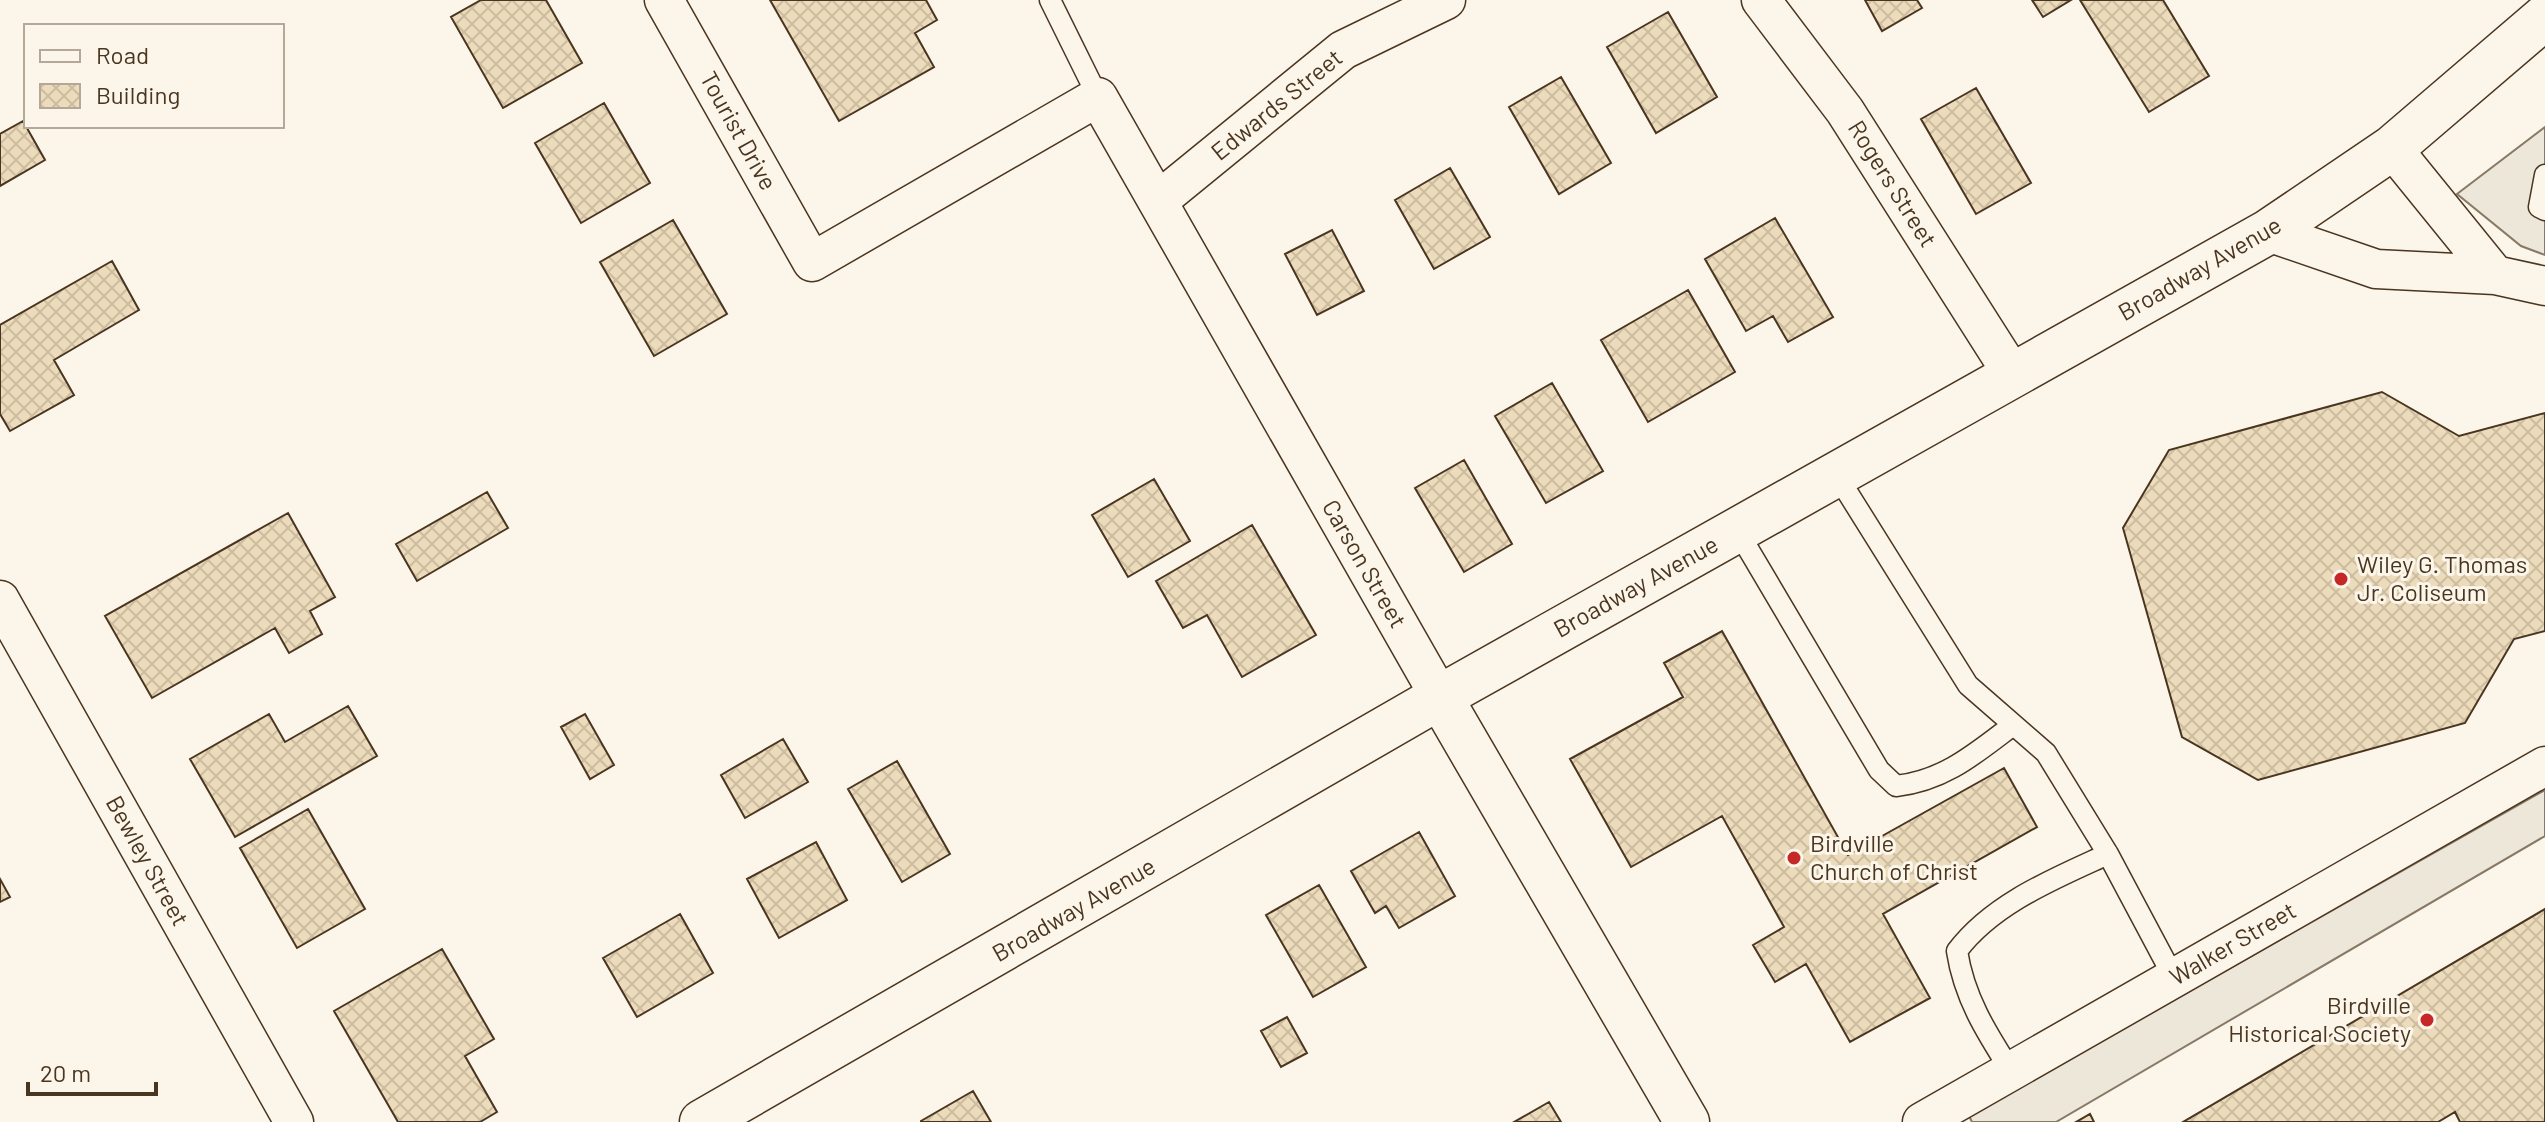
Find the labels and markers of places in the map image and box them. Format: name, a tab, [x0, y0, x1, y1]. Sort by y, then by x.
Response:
place label: Wiley G. Thomas Jr. Coliseum	[2357, 549, 2527, 606]
marker: Wiley G. Thomas Jr. Coliseum	[2332, 570, 2350, 588]
place label: Birdville Church of Christ	[1810, 828, 1978, 885]
marker: Birdville Church of Christ	[1785, 849, 1803, 867]
place label: Birdville Historical Society	[2228, 990, 2411, 1047]
marker: Birdville Historical Society	[2418, 1011, 2436, 1029]

